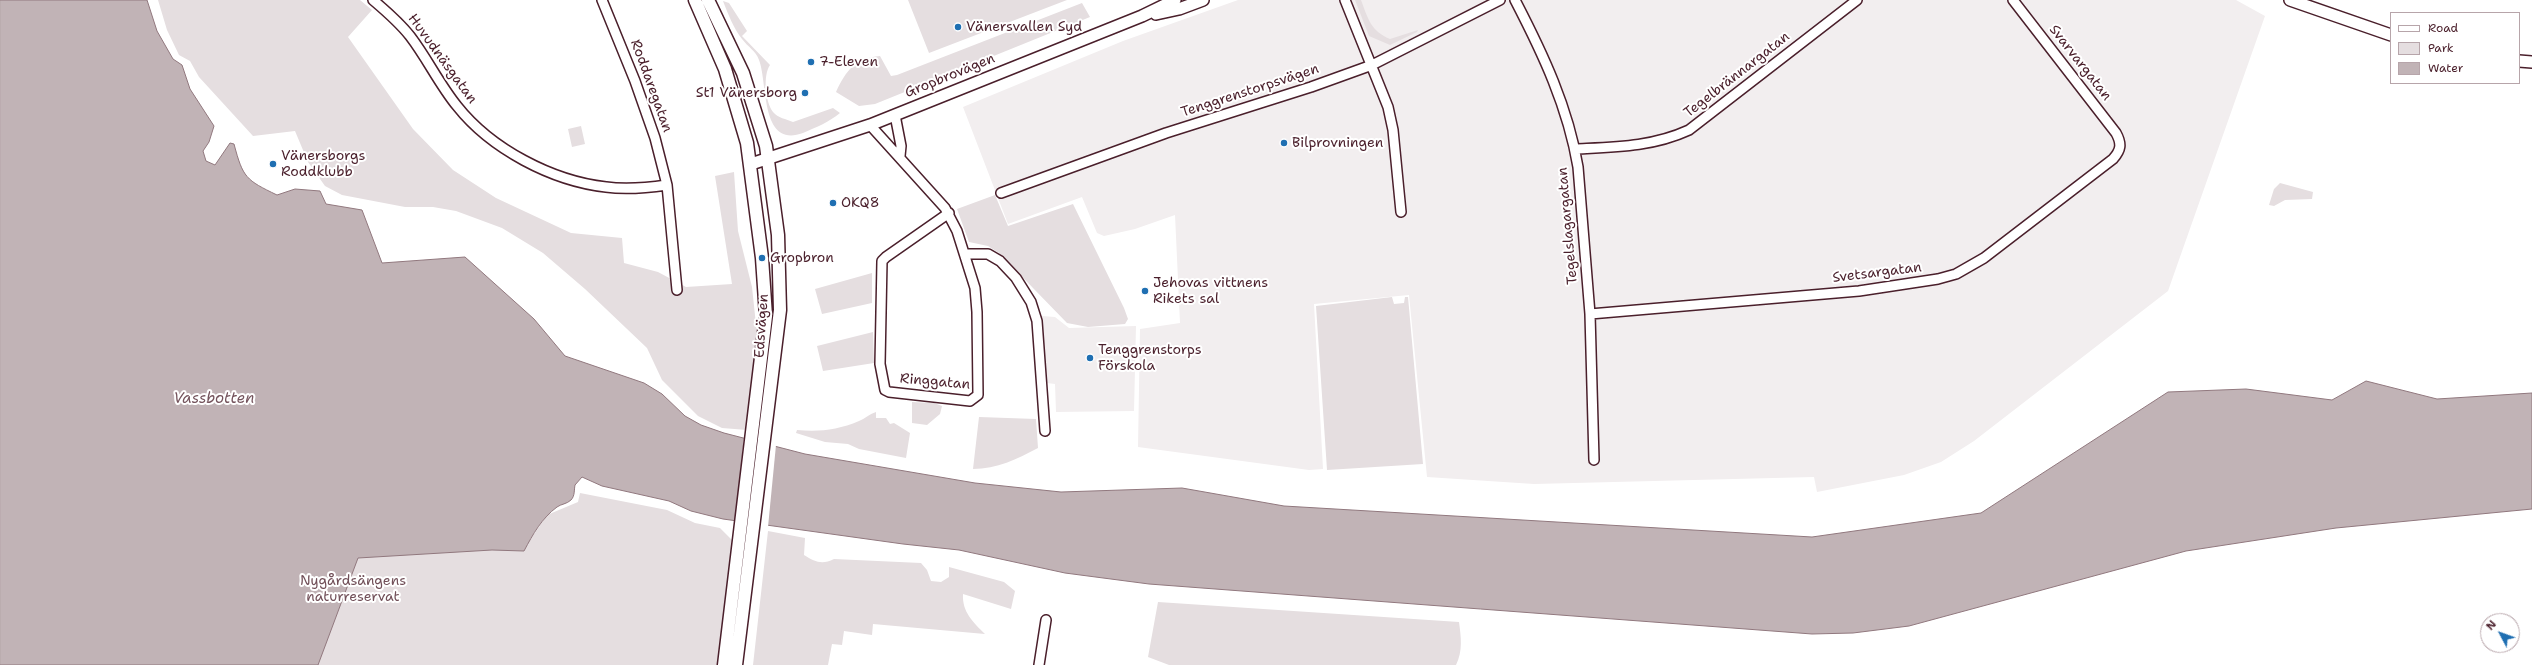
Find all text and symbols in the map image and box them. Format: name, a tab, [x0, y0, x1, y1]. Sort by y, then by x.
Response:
street label: Huvudnäsgatan	[404, 11, 480, 107]
legend	[2390, 12, 2520, 84]
place label: Vänersvallen Syd	[966, 19, 1082, 35]
text: Road	[2428, 20, 2458, 36]
marker: Vänersvallen Syd	[953, 22, 963, 32]
street label: Svarvargatan	[2045, 22, 2115, 104]
street label: Tegelbrännargatan	[1681, 29, 1793, 121]
street label: Roddaregatan	[626, 37, 676, 135]
text: Park	[2428, 40, 2454, 56]
street label: Gropbrovägen	[902, 50, 998, 102]
place label: 7-Eleven	[819, 54, 878, 70]
marker: 7-Eleven	[806, 57, 816, 67]
text: Water	[2428, 60, 2463, 76]
street label: Tenggrenstorpsvägen	[1179, 61, 1321, 121]
place label: St1 Vänersborg	[696, 85, 797, 101]
marker: St1 Vänersborg	[800, 88, 810, 98]
place label: Bilprovningen	[1292, 135, 1383, 151]
marker: Bilprovningen	[1279, 138, 1289, 148]
place label: Vänersborgs Roddklubb	[281, 148, 366, 180]
marker: Vänersborgs Roddklubb	[268, 159, 278, 169]
street label: Tegelslagargatan	[1554, 167, 1582, 285]
place label: OKQ8	[841, 195, 879, 211]
marker: OKQ8	[828, 198, 838, 208]
place label: Gropbron	[770, 250, 834, 266]
marker: Gropbron	[757, 253, 767, 263]
street label: Svetsargatan	[1832, 259, 1922, 287]
place label: Jehovas vittnens Rikets sal	[1153, 275, 1268, 308]
marker: Jehovas vittnens Rikets sal	[1140, 286, 1150, 296]
street label: Edsvägen	[751, 293, 773, 359]
place label: Tenggrenstorps Förskola	[1098, 342, 1202, 374]
marker: Tenggrenstorps Förskola	[1085, 353, 1095, 363]
street label: Ringgatan	[899, 371, 971, 393]
water label: Vassbotten	[173, 390, 255, 408]
park label: Nygårdsängens naturreservat	[300, 573, 406, 606]
north arrow	[2480, 613, 2520, 653]
text: N	[2483, 617, 2500, 634]

